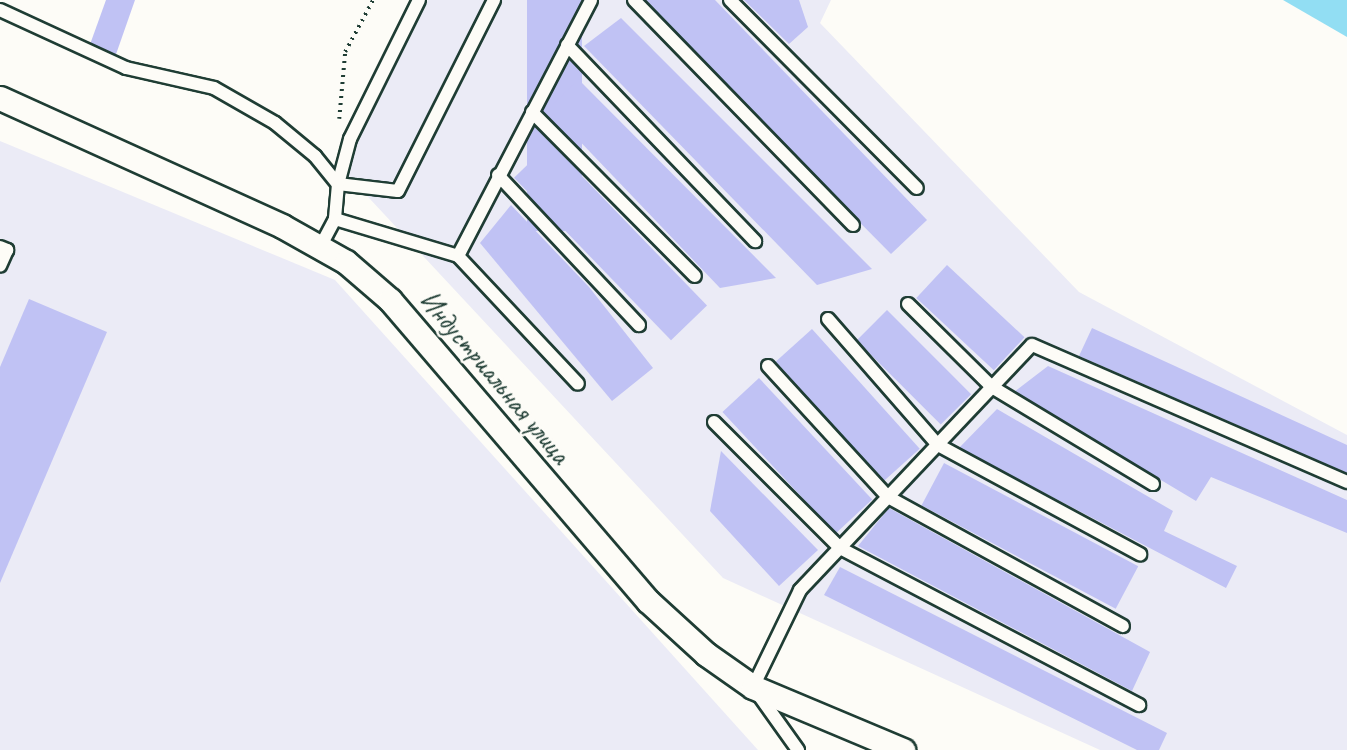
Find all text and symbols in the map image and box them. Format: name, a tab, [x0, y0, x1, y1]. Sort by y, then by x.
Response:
street label: Индустриальная улица	[412, 283, 578, 471]

